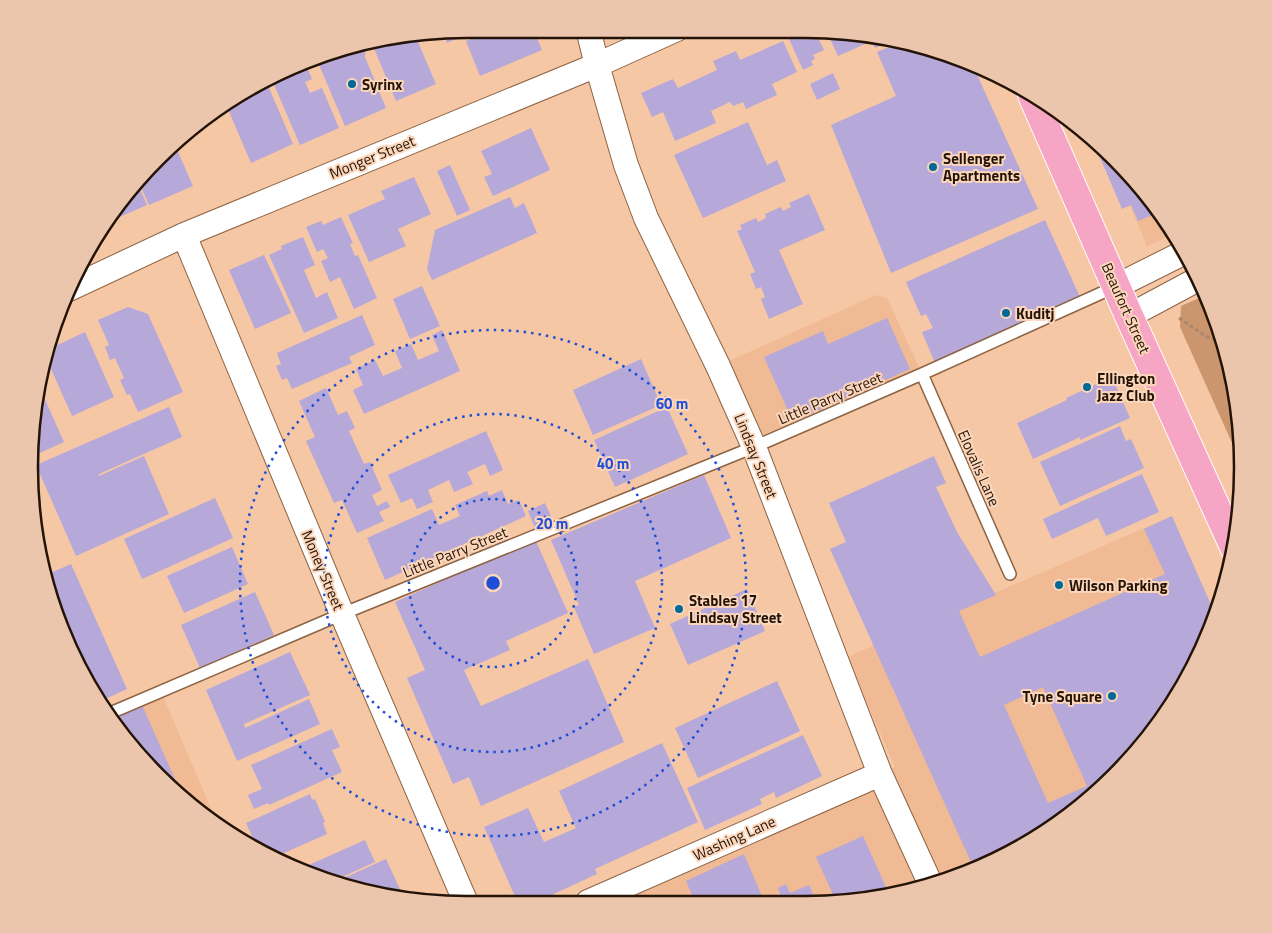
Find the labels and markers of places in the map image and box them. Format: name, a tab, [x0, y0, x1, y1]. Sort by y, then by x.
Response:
place label: Syrinx	[362, 73, 402, 96]
marker: Syrinx	[346, 78, 358, 90]
place label: Sellenger Apartments	[943, 147, 1020, 187]
marker: Sellenger Apartments	[927, 161, 939, 173]
place label: Kuditj	[1016, 302, 1054, 325]
marker: Kuditj	[1000, 307, 1012, 319]
place label: Ellington Jazz Club	[1097, 367, 1155, 407]
marker: Ellington Jazz Club	[1081, 381, 1093, 393]
centre of rings	[484, 574, 502, 592]
place label: Wilson Parking	[1069, 574, 1167, 597]
marker: Wilson Parking	[1053, 579, 1065, 591]
place label: Stables 17 Lindsay Street	[689, 589, 782, 629]
marker: Stables 17 Lindsay Street	[673, 603, 685, 615]
place label: Tyne Square	[1023, 685, 1102, 708]
marker: Tyne Square	[1106, 690, 1118, 702]

